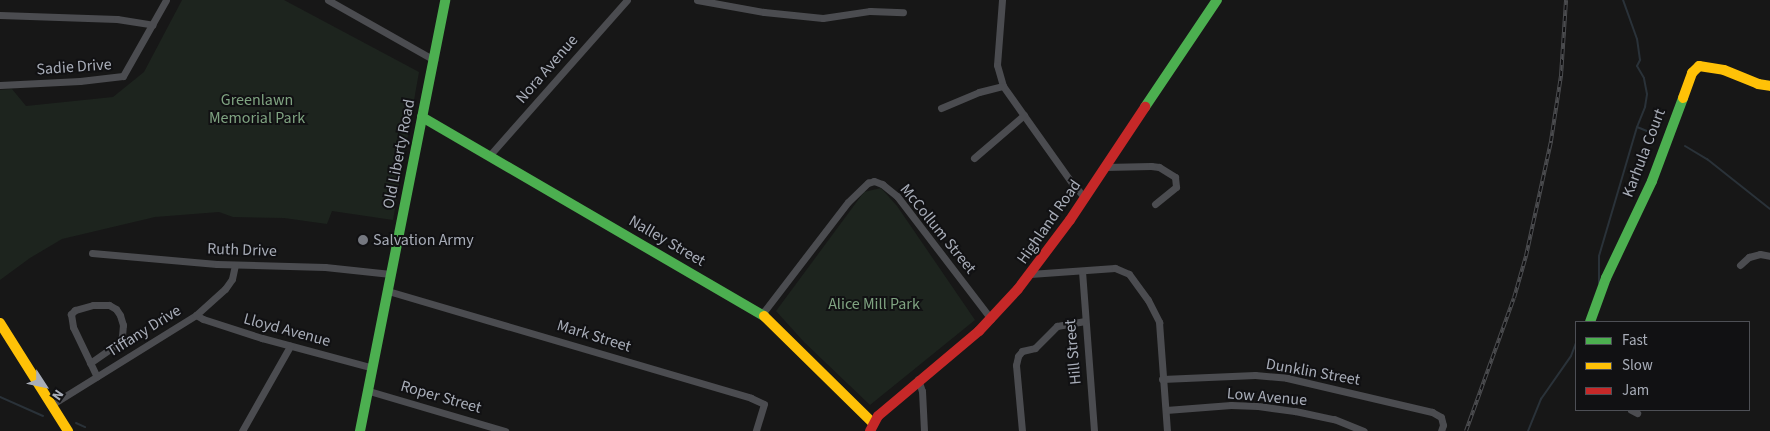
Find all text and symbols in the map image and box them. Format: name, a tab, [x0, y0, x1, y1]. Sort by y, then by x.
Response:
street label: Nora Avenue	[512, 31, 582, 107]
street label: Sadie Drive	[36, 55, 112, 79]
park label: Greenlawn Memorial Park	[209, 90, 305, 128]
street label: Old Liberty Road	[379, 98, 419, 210]
street label: Karhula Court	[1618, 106, 1670, 200]
street label: Highland Road	[1013, 176, 1085, 268]
street label: McCollum Street	[896, 180, 980, 278]
street label: Nalley Street	[625, 211, 709, 271]
place label: Salvation Army	[373, 230, 474, 250]
marker: Salvation Army	[357, 234, 369, 246]
street label: Ruth Drive	[207, 239, 277, 261]
park label: Alice Mill Park	[828, 294, 920, 314]
street label: Tiffany Drive	[103, 301, 185, 361]
street label: Lloyd Avenue	[241, 309, 333, 351]
street label: Mark Street	[555, 316, 633, 356]
street label: Hill Street	[1061, 318, 1085, 386]
legend	[1575, 321, 1750, 411]
text: Fast	[1622, 330, 1648, 351]
street label: Dunklin Street	[1264, 354, 1362, 390]
text: Slow	[1622, 355, 1653, 376]
north arrow	[20, 361, 70, 411]
street label: Roper Street	[398, 376, 484, 418]
text: Jam	[1622, 380, 1649, 401]
street label: Low Avenue	[1226, 384, 1308, 410]
text: N	[46, 385, 68, 404]

